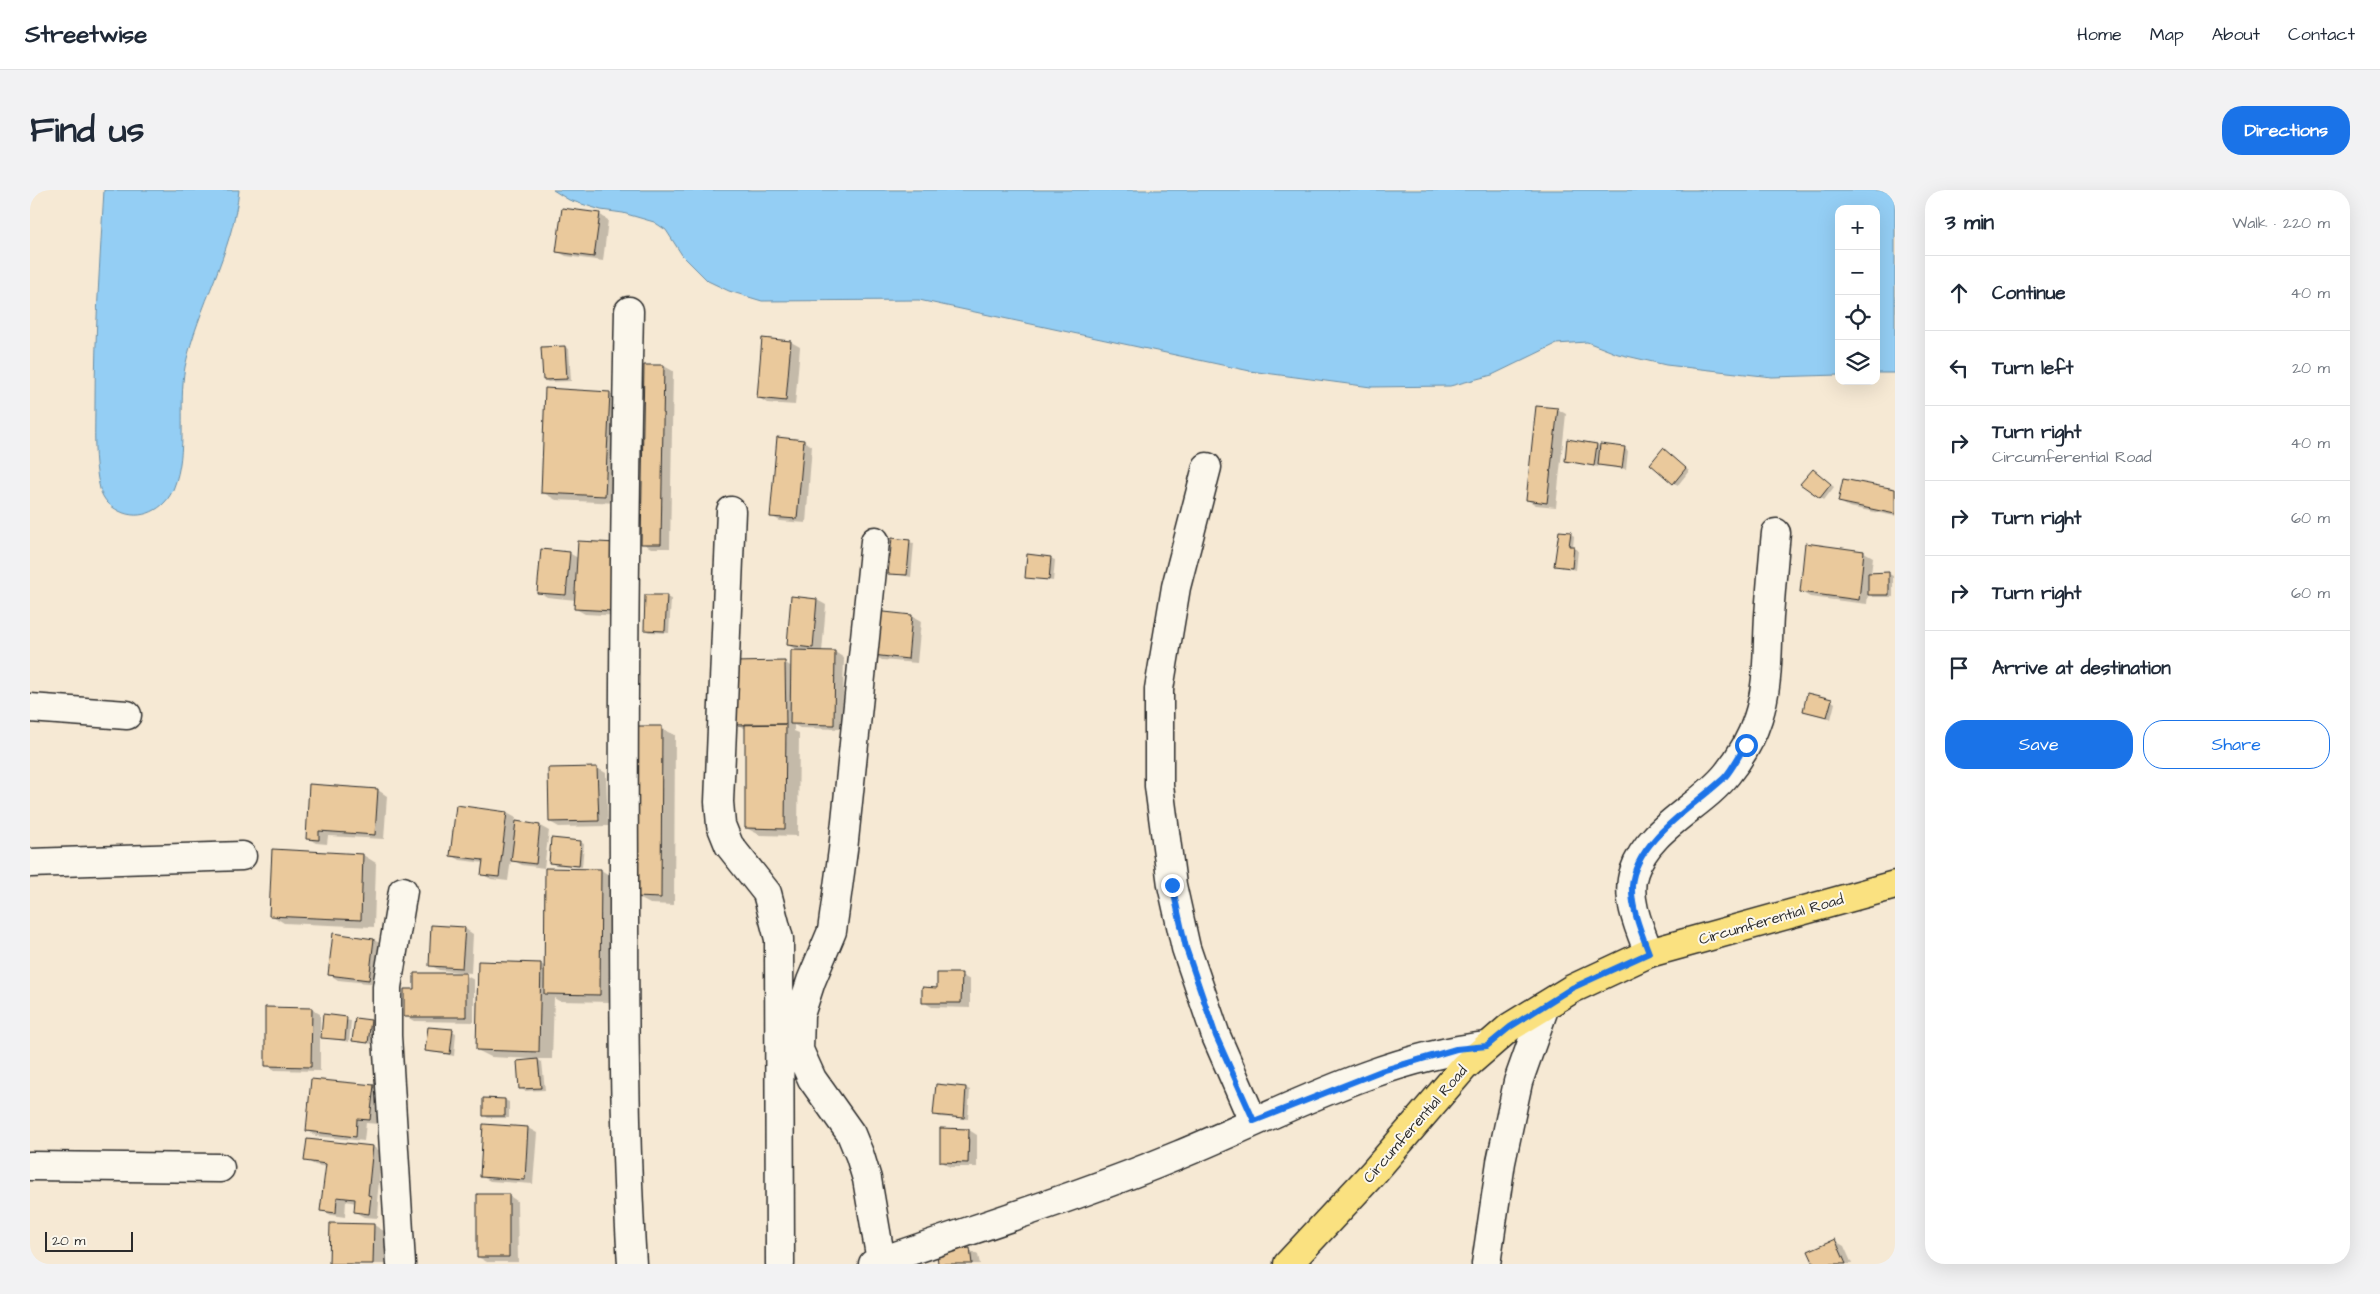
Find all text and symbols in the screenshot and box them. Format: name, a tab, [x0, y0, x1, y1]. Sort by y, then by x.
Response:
text: Streetwise	[25, 18, 147, 52]
text: Home	[2077, 22, 2122, 47]
text: Map	[2150, 22, 2184, 47]
text: About	[2212, 22, 2260, 47]
text: Contact	[2288, 22, 2355, 47]
text: Find us	[30, 106, 144, 155]
button: Directions	[2222, 106, 2350, 155]
map controls	[1835, 205, 1880, 385]
button: +	[1835, 205, 1880, 250]
text: 3 min	[1945, 208, 1994, 237]
text: Walk · 220 m	[2232, 212, 2330, 234]
button: −	[1835, 250, 1880, 295]
icon: ahead	[1945, 279, 1973, 307]
text: Continue	[1992, 280, 2066, 307]
text: 40 m	[2290, 282, 2330, 304]
button: locate	[1835, 295, 1880, 340]
button: layers	[1835, 340, 1880, 385]
icon: left	[1945, 354, 1973, 382]
text: Turn left	[1992, 355, 2073, 382]
text: 20 m	[2292, 357, 2330, 379]
text: Turn right	[1992, 419, 2081, 446]
icon: right	[1945, 429, 1973, 457]
text: 40 m	[2290, 432, 2330, 454]
text: Circumferential Road	[1992, 446, 2152, 468]
icon: right	[1945, 504, 1973, 532]
text: Turn right	[1992, 505, 2081, 532]
text: 60 m	[2291, 507, 2330, 529]
icon: right	[1945, 579, 1973, 607]
text: Turn right	[1992, 580, 2081, 607]
text: 60 m	[2291, 582, 2330, 604]
icon: arrive	[1945, 654, 1973, 682]
text: Arrive at destination	[1992, 655, 2171, 682]
button: Save	[1945, 720, 2133, 769]
button: Share	[2143, 720, 2330, 769]
route start	[1735, 734, 1758, 757]
route end	[1161, 874, 1184, 897]
street label: Circumferential Road	[1696, 889, 1846, 950]
street label: Circumferential Road	[1358, 1061, 1473, 1188]
scale bar	[45, 1229, 132, 1252]
text: 20 m	[52, 1231, 85, 1251]

